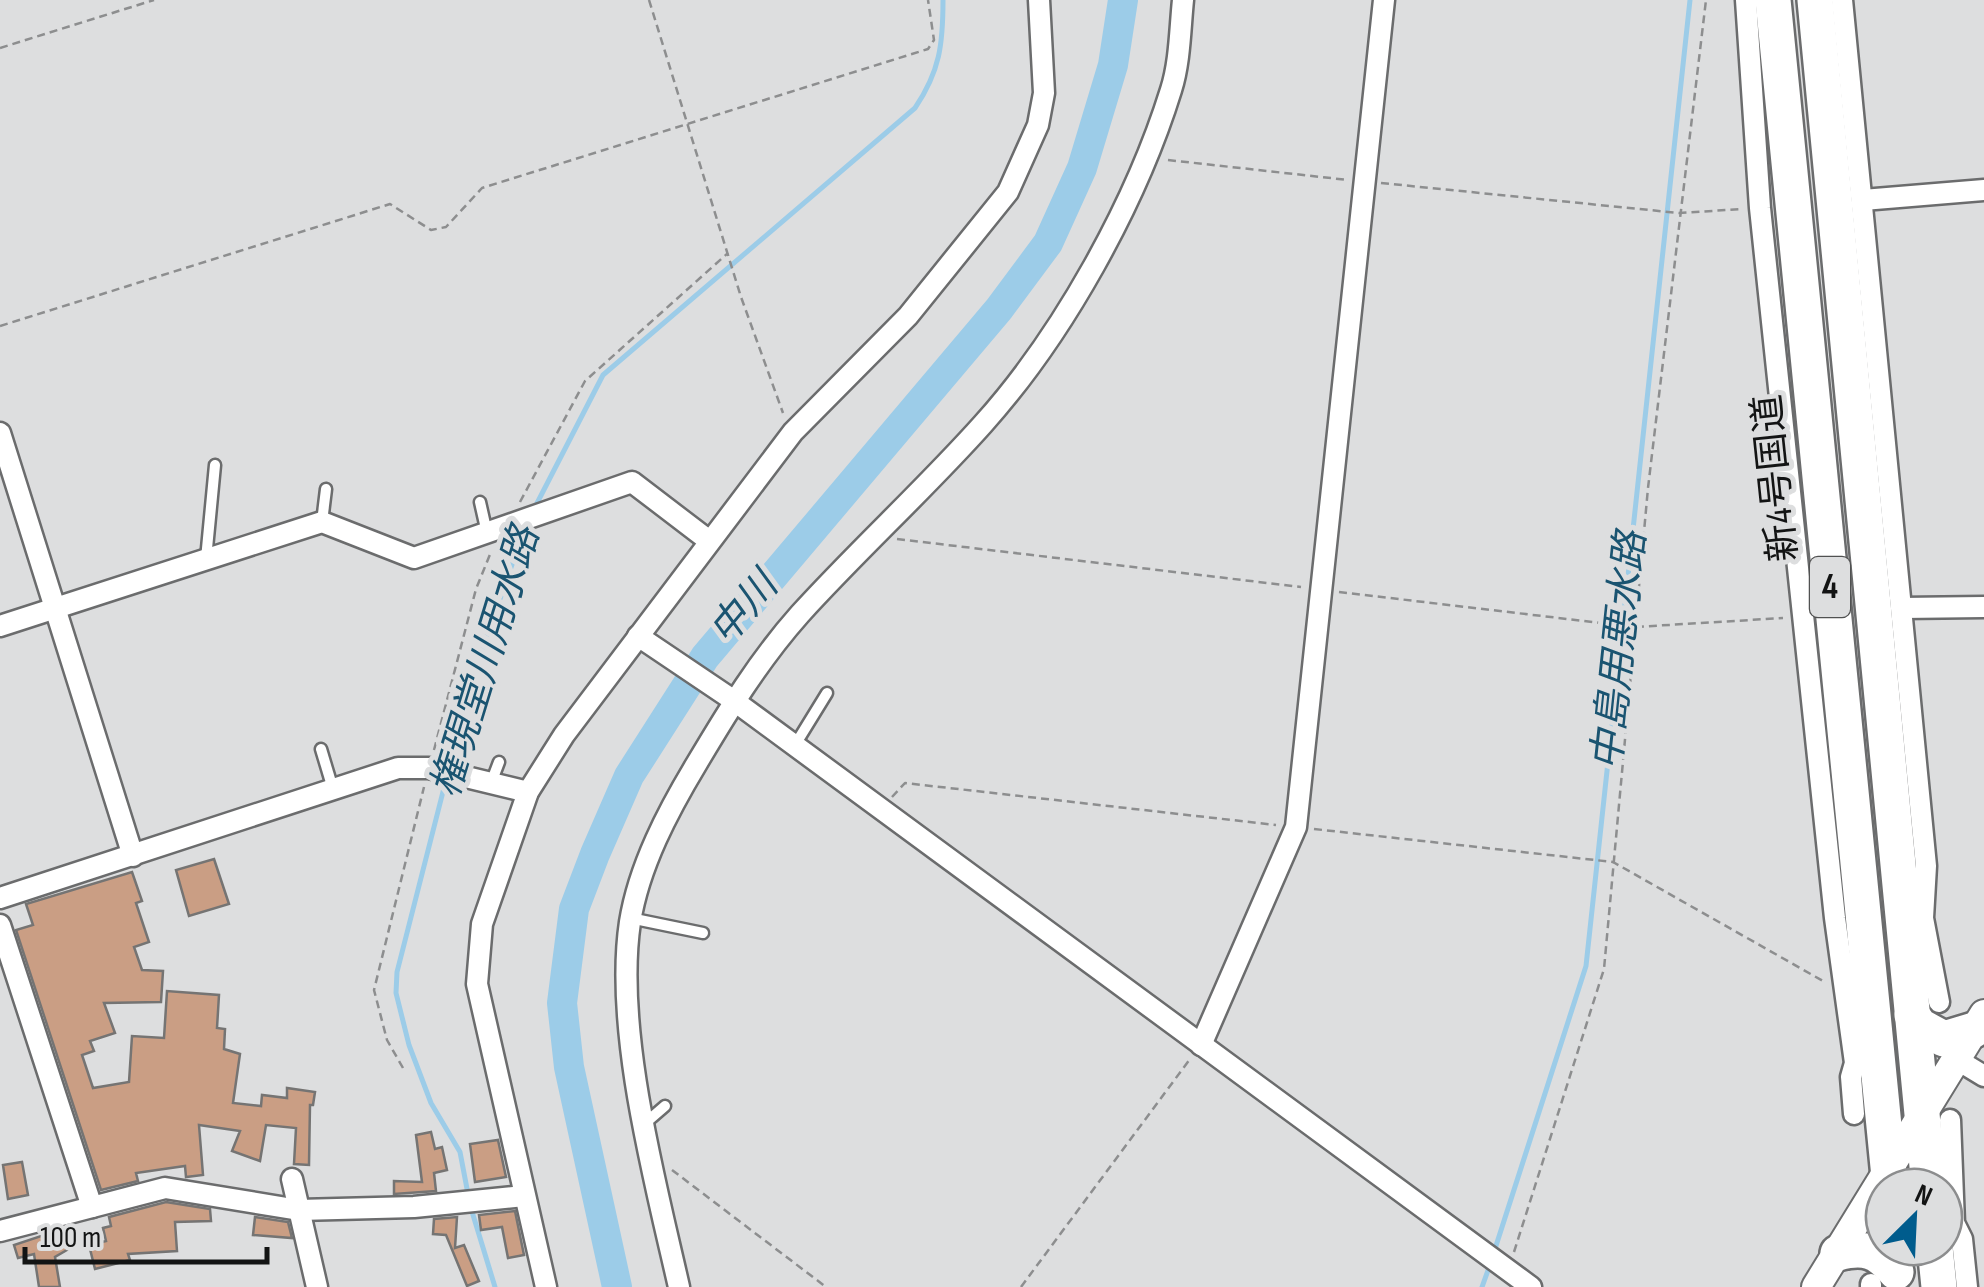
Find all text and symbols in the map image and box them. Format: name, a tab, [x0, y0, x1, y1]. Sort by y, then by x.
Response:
street label: 新4号国道	[1745, 392, 1807, 564]
water label: 権現堂川用水路	[422, 518, 551, 803]
water label: 中島用悪水路	[1584, 526, 1657, 773]
road number: 4	[1810, 557, 1850, 617]
water label: 中川	[700, 560, 791, 655]
north arrow	[1864, 1167, 1964, 1267]
text: N	[1910, 1177, 1937, 1214]
scale bar	[25, 1202, 268, 1264]
text: 100 m	[40, 1220, 101, 1256]

